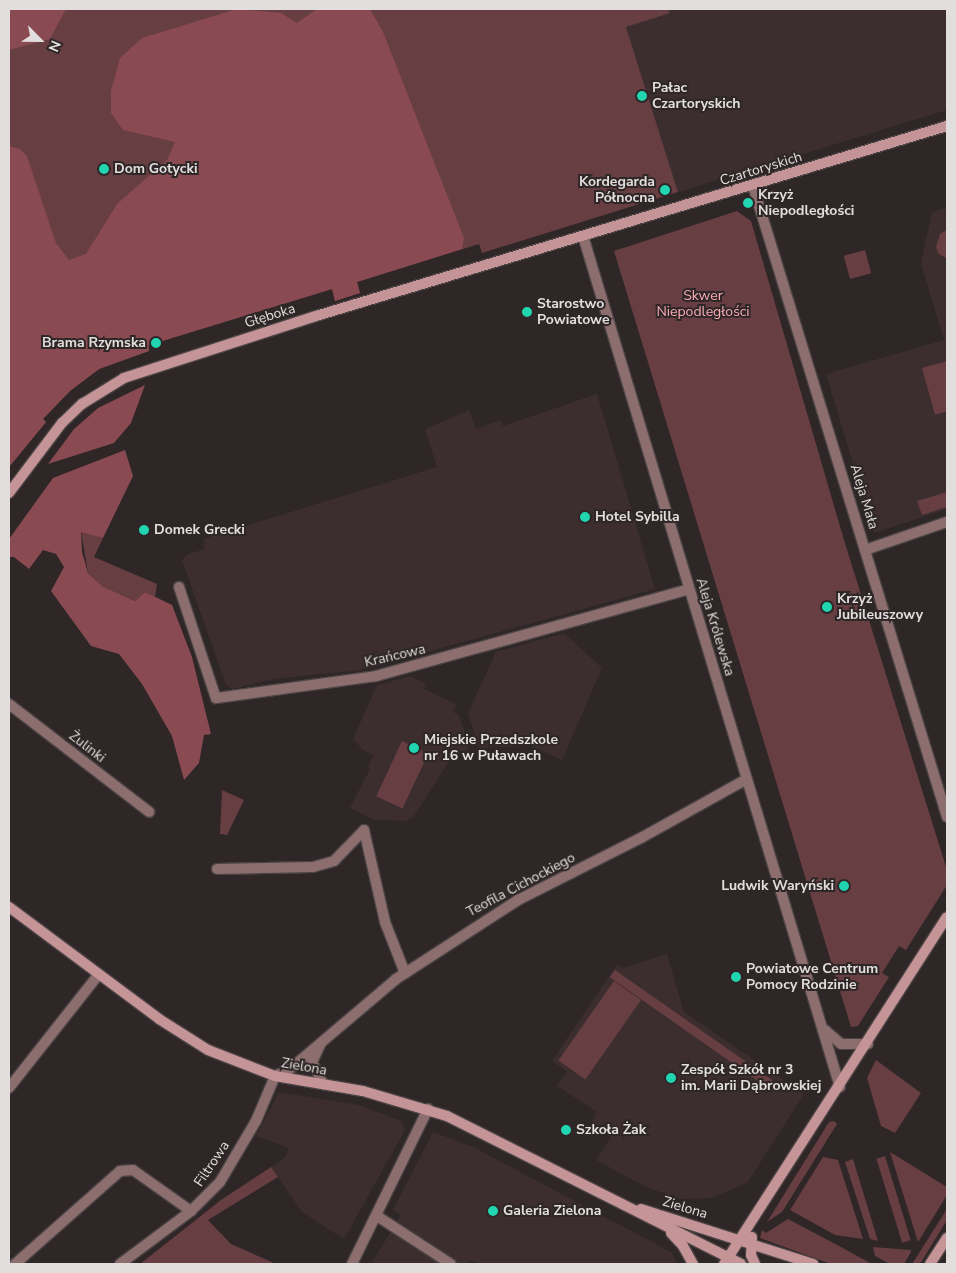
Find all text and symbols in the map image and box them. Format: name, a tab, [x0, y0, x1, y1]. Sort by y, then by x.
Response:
north arrow	[15, 15, 65, 65]
text: N	[43, 38, 65, 55]
place label: Pałac Czartoryskich	[652, 80, 741, 112]
marker: Pałac Czartoryskich	[636, 90, 648, 102]
street label: Czartoryskich	[718, 149, 804, 189]
place label: Dom Gotycki	[114, 161, 197, 177]
marker: Dom Gotycki	[98, 163, 110, 175]
place label: Kordegarda Północna	[579, 174, 655, 206]
marker: Kordegarda Północna	[659, 184, 671, 196]
place label: Krzyż Niepodległości	[758, 187, 854, 220]
marker: Krzyż Niepodległości	[742, 197, 754, 209]
park label: Skwer Niepodległości	[656, 288, 750, 321]
place label: Starostwo Powiatowe	[537, 296, 609, 328]
street label: Głęboka	[243, 300, 297, 332]
marker: Starostwo Powiatowe	[521, 306, 533, 318]
place label: Brama Rzymska	[42, 335, 146, 351]
marker: Brama Rzymska	[150, 337, 162, 349]
street label: Aleja Mała	[846, 463, 882, 531]
place label: Hotel Sybilla	[595, 509, 680, 525]
marker: Hotel Sybilla	[579, 511, 591, 523]
place label: Domek Grecki	[154, 522, 245, 538]
marker: Domek Grecki	[138, 524, 150, 536]
street label: Aleja Królewska	[692, 576, 738, 678]
place label: Krzyż Jubileuszowy	[837, 591, 923, 624]
marker: Krzyż Jubileuszowy	[821, 601, 833, 613]
street label: Krańcowa	[363, 641, 427, 671]
street label: Żulinki	[65, 728, 109, 766]
place label: Miejskie Przedszkole nr 16 w Puławach	[424, 732, 558, 764]
marker: Miejskie Przedszkole nr 16 w Puławach	[408, 742, 420, 754]
street label: Teofila Cichockiego	[464, 849, 578, 921]
place label: Ludwik Waryński	[721, 878, 834, 894]
marker: Ludwik Waryński	[838, 880, 850, 892]
place label: Powiatowe Centrum Pomocy Rodzinie	[746, 961, 878, 994]
marker: Powiatowe Centrum Pomocy Rodzinie	[730, 971, 742, 983]
street label: Zielona	[280, 1055, 328, 1079]
place label: Zespół Szkół nr 3 im. Marii Dąbrowskiej	[681, 1062, 821, 1094]
marker: Zespół Szkół nr 3 im. Marii Dąbrowskiej	[665, 1072, 677, 1084]
place label: Szkoła Żak	[576, 1122, 646, 1138]
marker: Szkoła Żak	[560, 1124, 572, 1136]
street label: Filtrowa	[191, 1138, 233, 1190]
street label: Zielona	[660, 1193, 710, 1223]
place label: Galeria Zielona	[503, 1203, 601, 1219]
marker: Galeria Zielona	[487, 1205, 499, 1217]

